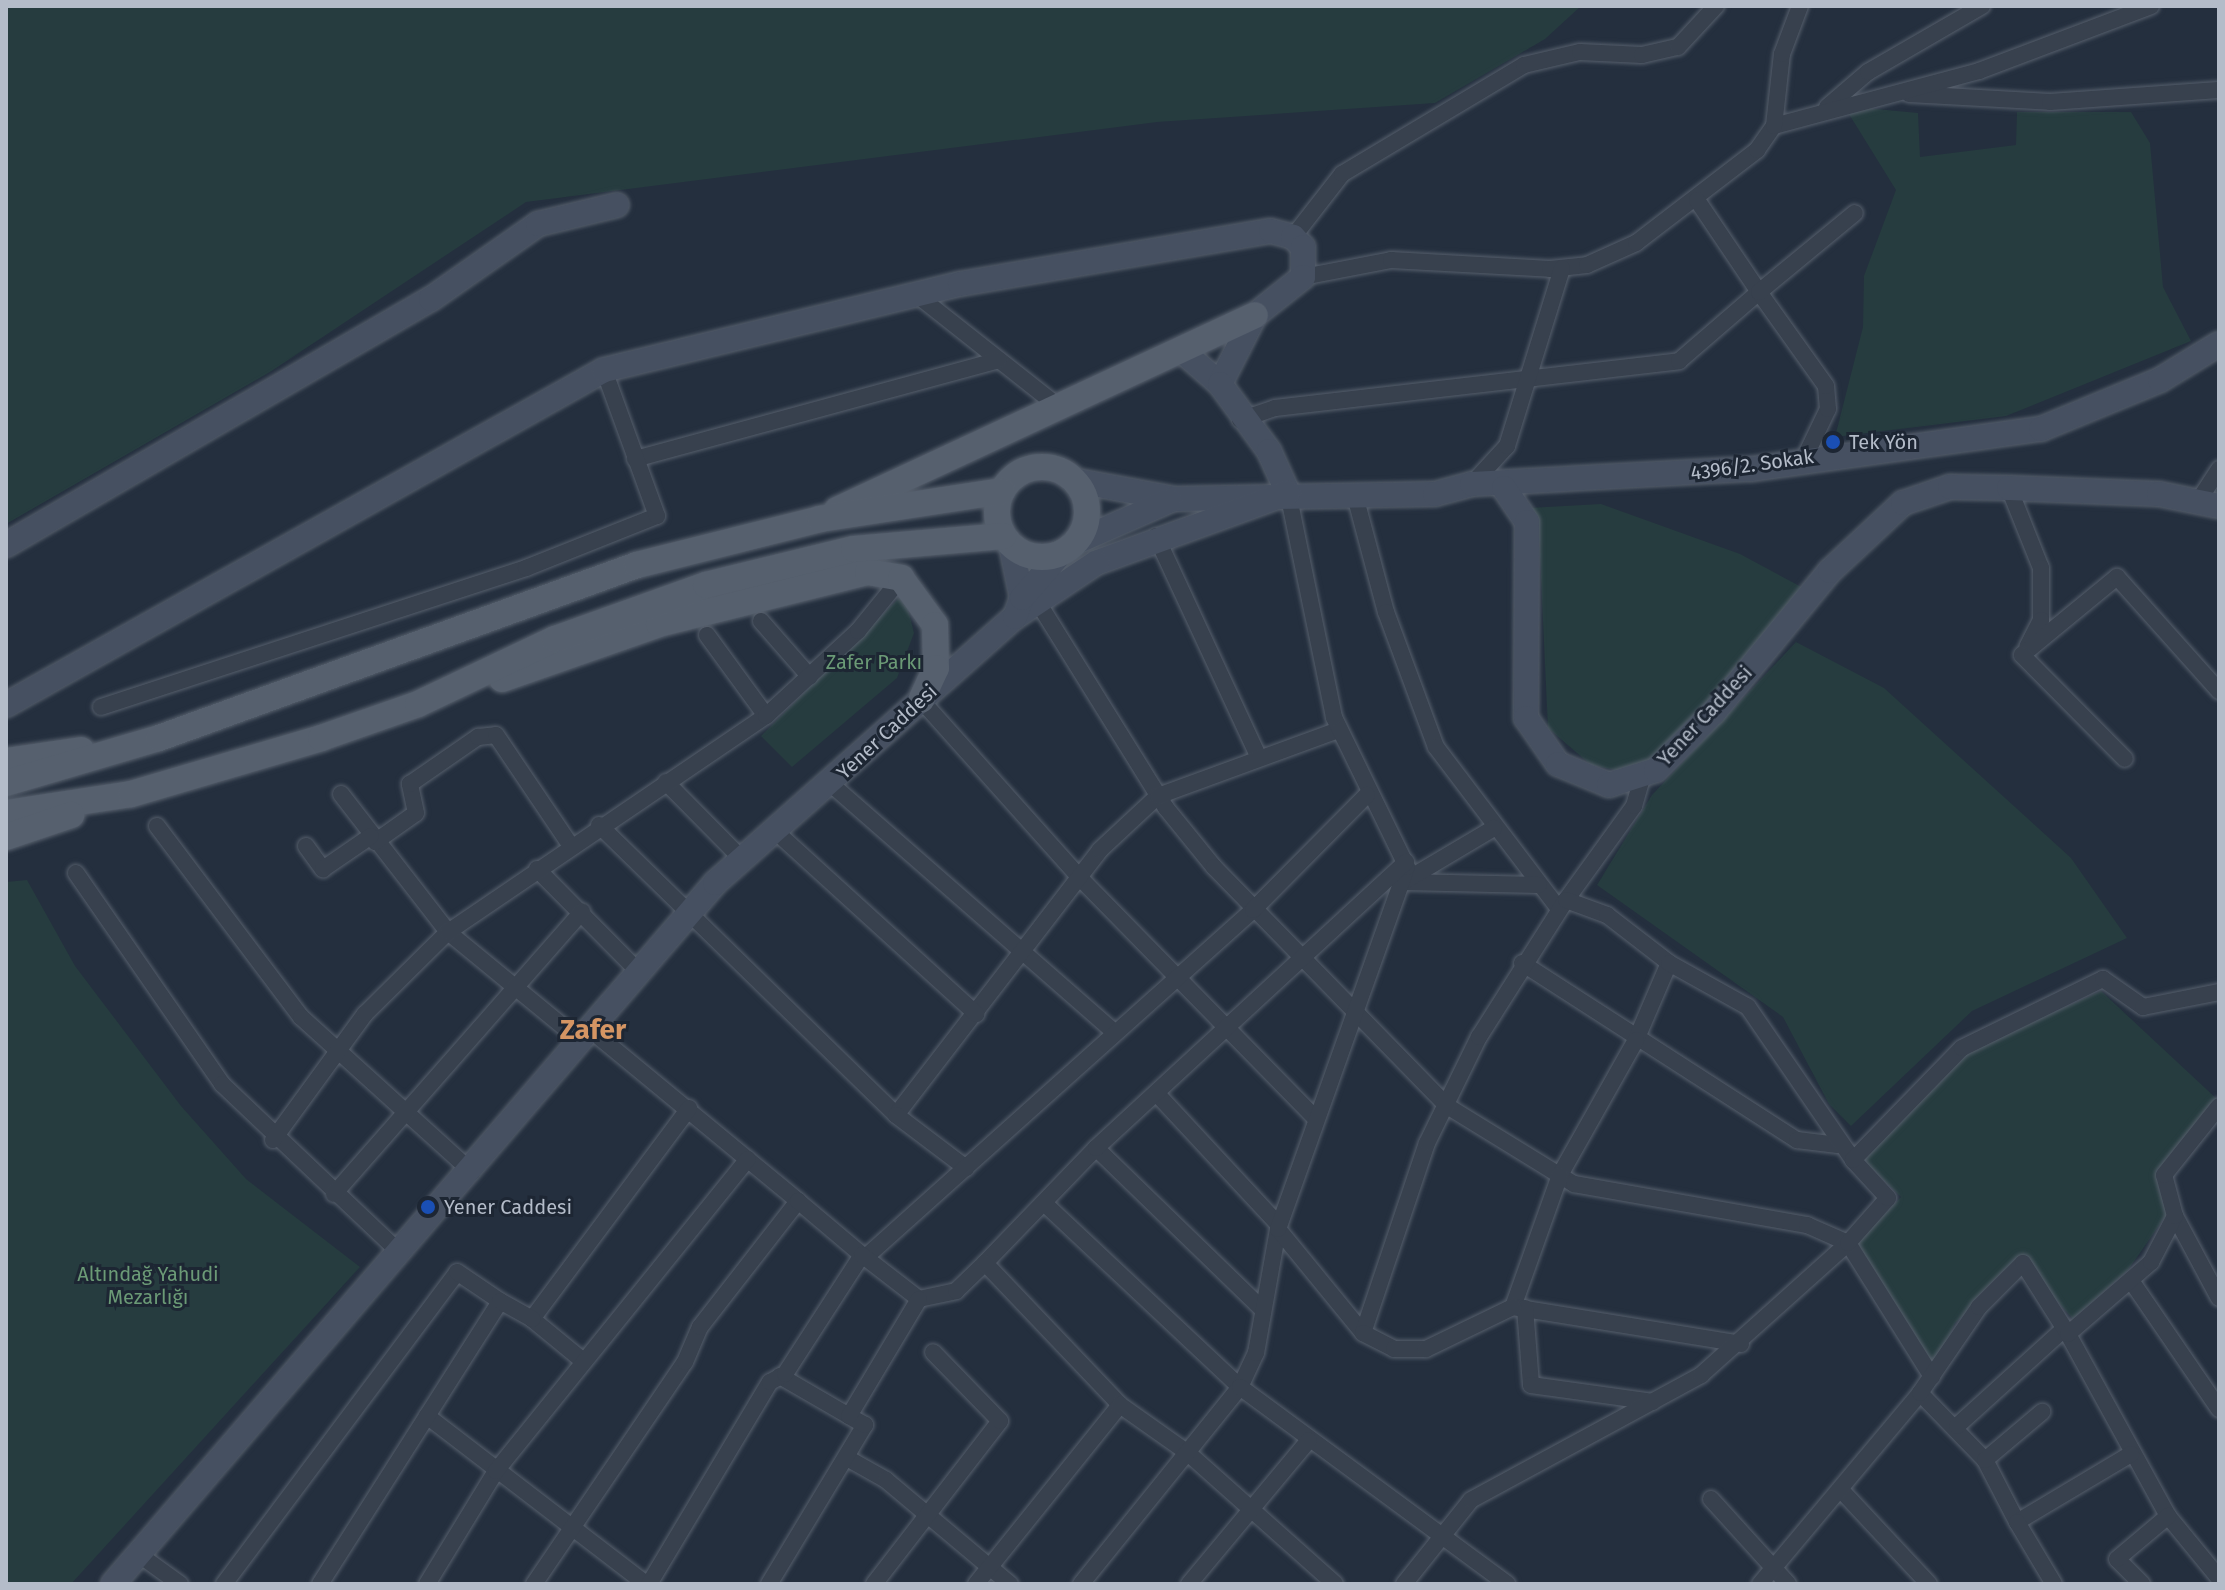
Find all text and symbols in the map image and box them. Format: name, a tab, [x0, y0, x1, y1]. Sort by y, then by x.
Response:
place label: Tek Yön	[1849, 430, 1918, 454]
marker: Tek Yön	[1824, 433, 1842, 451]
street label: 4396/2. Sokak	[1689, 444, 1815, 486]
park label: Zafer Parkı	[826, 650, 922, 674]
street label: Yener Caddesi	[1653, 661, 1757, 771]
street label: Yener Caddesi	[832, 680, 942, 784]
district label: Zafer	[560, 1013, 626, 1047]
place label: Yener Caddesi	[444, 1195, 572, 1219]
marker: Yener Caddesi	[419, 1198, 437, 1216]
park label: Altındağ Yahudi Mezarlığı	[77, 1262, 219, 1309]

